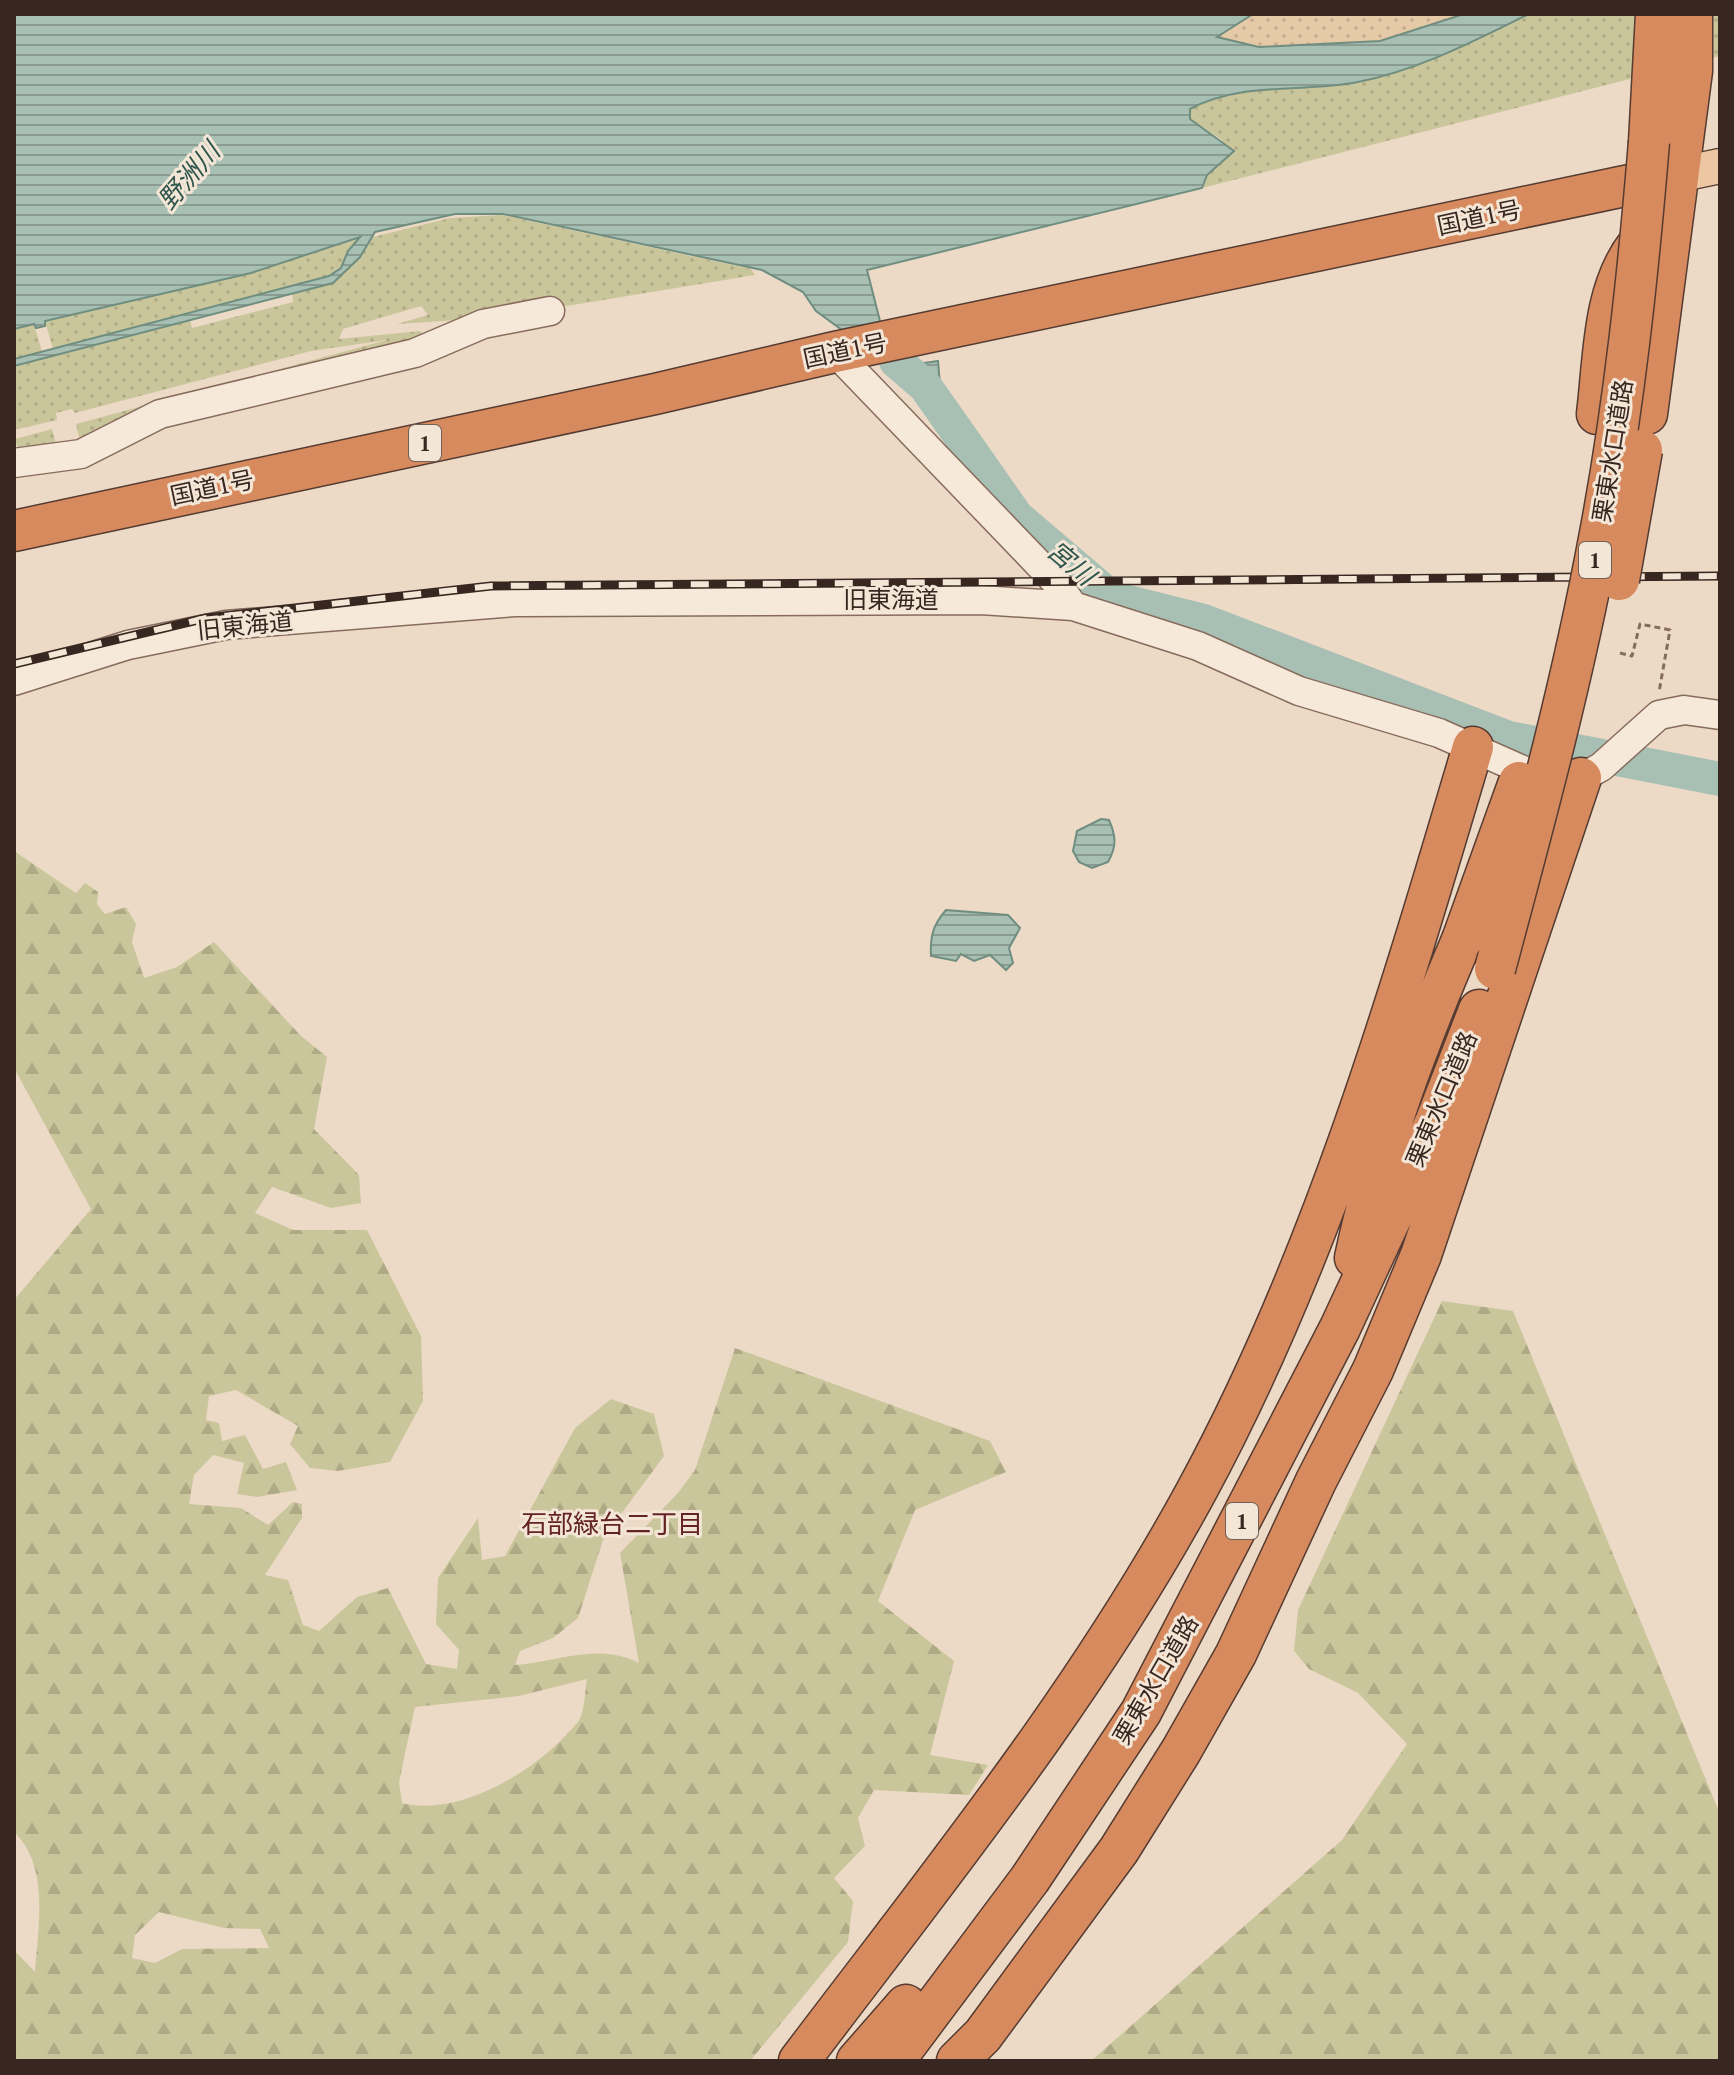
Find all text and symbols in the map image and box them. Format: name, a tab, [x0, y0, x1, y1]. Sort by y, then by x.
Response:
water label: 野洲川	[150, 132, 229, 216]
street label: 国道1号	[1434, 193, 1524, 241]
street label: 国道1号	[800, 326, 890, 374]
street label: 栗東水口道路	[1585, 377, 1639, 524]
road number: 1	[409, 425, 441, 461]
street label: 国道1号	[167, 463, 257, 511]
water label: 宮川	[1041, 532, 1105, 594]
road number: 1	[1579, 542, 1611, 578]
street label: 旧東海道	[843, 583, 939, 615]
street label: 旧東海道	[195, 604, 294, 646]
street label: 栗東水口道路	[1398, 1026, 1484, 1171]
road number: 1	[1226, 1503, 1258, 1539]
district label: 石部緑台二丁目	[521, 1506, 703, 1540]
street label: 栗東水口道路	[1105, 1609, 1205, 1750]

